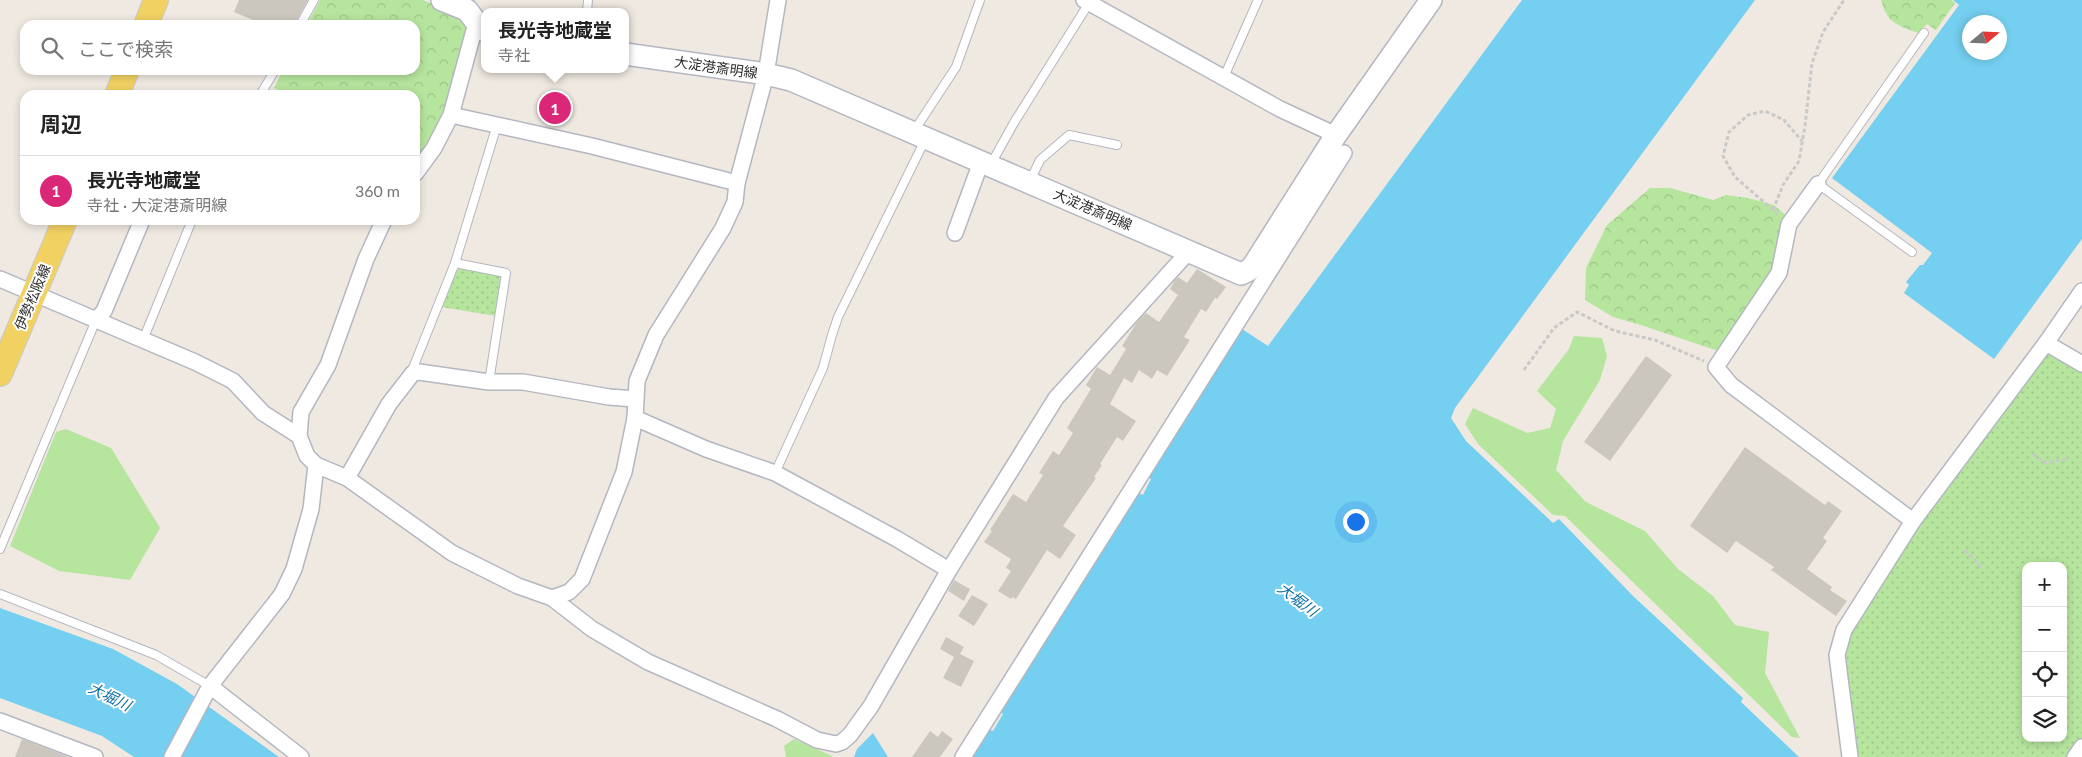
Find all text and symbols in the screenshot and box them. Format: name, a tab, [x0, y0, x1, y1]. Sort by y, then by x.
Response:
popup	[481, 8, 629, 73]
north arrow	[1962, 15, 2007, 60]
text: 長光寺地蔵堂	[498, 18, 612, 41]
search box	[20, 20, 420, 75]
icon: search	[38, 34, 66, 62]
text: ここで検索	[78, 37, 173, 60]
text: 寺社	[498, 45, 530, 64]
street label: 大淀港斎明線	[673, 53, 759, 81]
pin: 1	[539, 89, 571, 127]
text: 周辺	[40, 111, 82, 136]
text: 長光寺地蔵堂	[87, 168, 201, 191]
text: 1	[51, 181, 61, 200]
text: 360 m	[355, 181, 400, 200]
street label: 大淀港斎明線	[1051, 185, 1135, 233]
text: 寺社 · 大淀港斎明線	[87, 195, 227, 214]
street label: 伊勢松阪線	[11, 261, 53, 333]
your location	[1343, 509, 1369, 535]
map controls	[2022, 562, 2067, 742]
button: +	[2022, 562, 2067, 607]
water label: 大堀川	[1275, 578, 1323, 621]
button: −	[2022, 607, 2067, 652]
button: locate	[2022, 652, 2067, 697]
water label: 大堀川	[86, 678, 136, 715]
button: layers	[2022, 697, 2067, 742]

